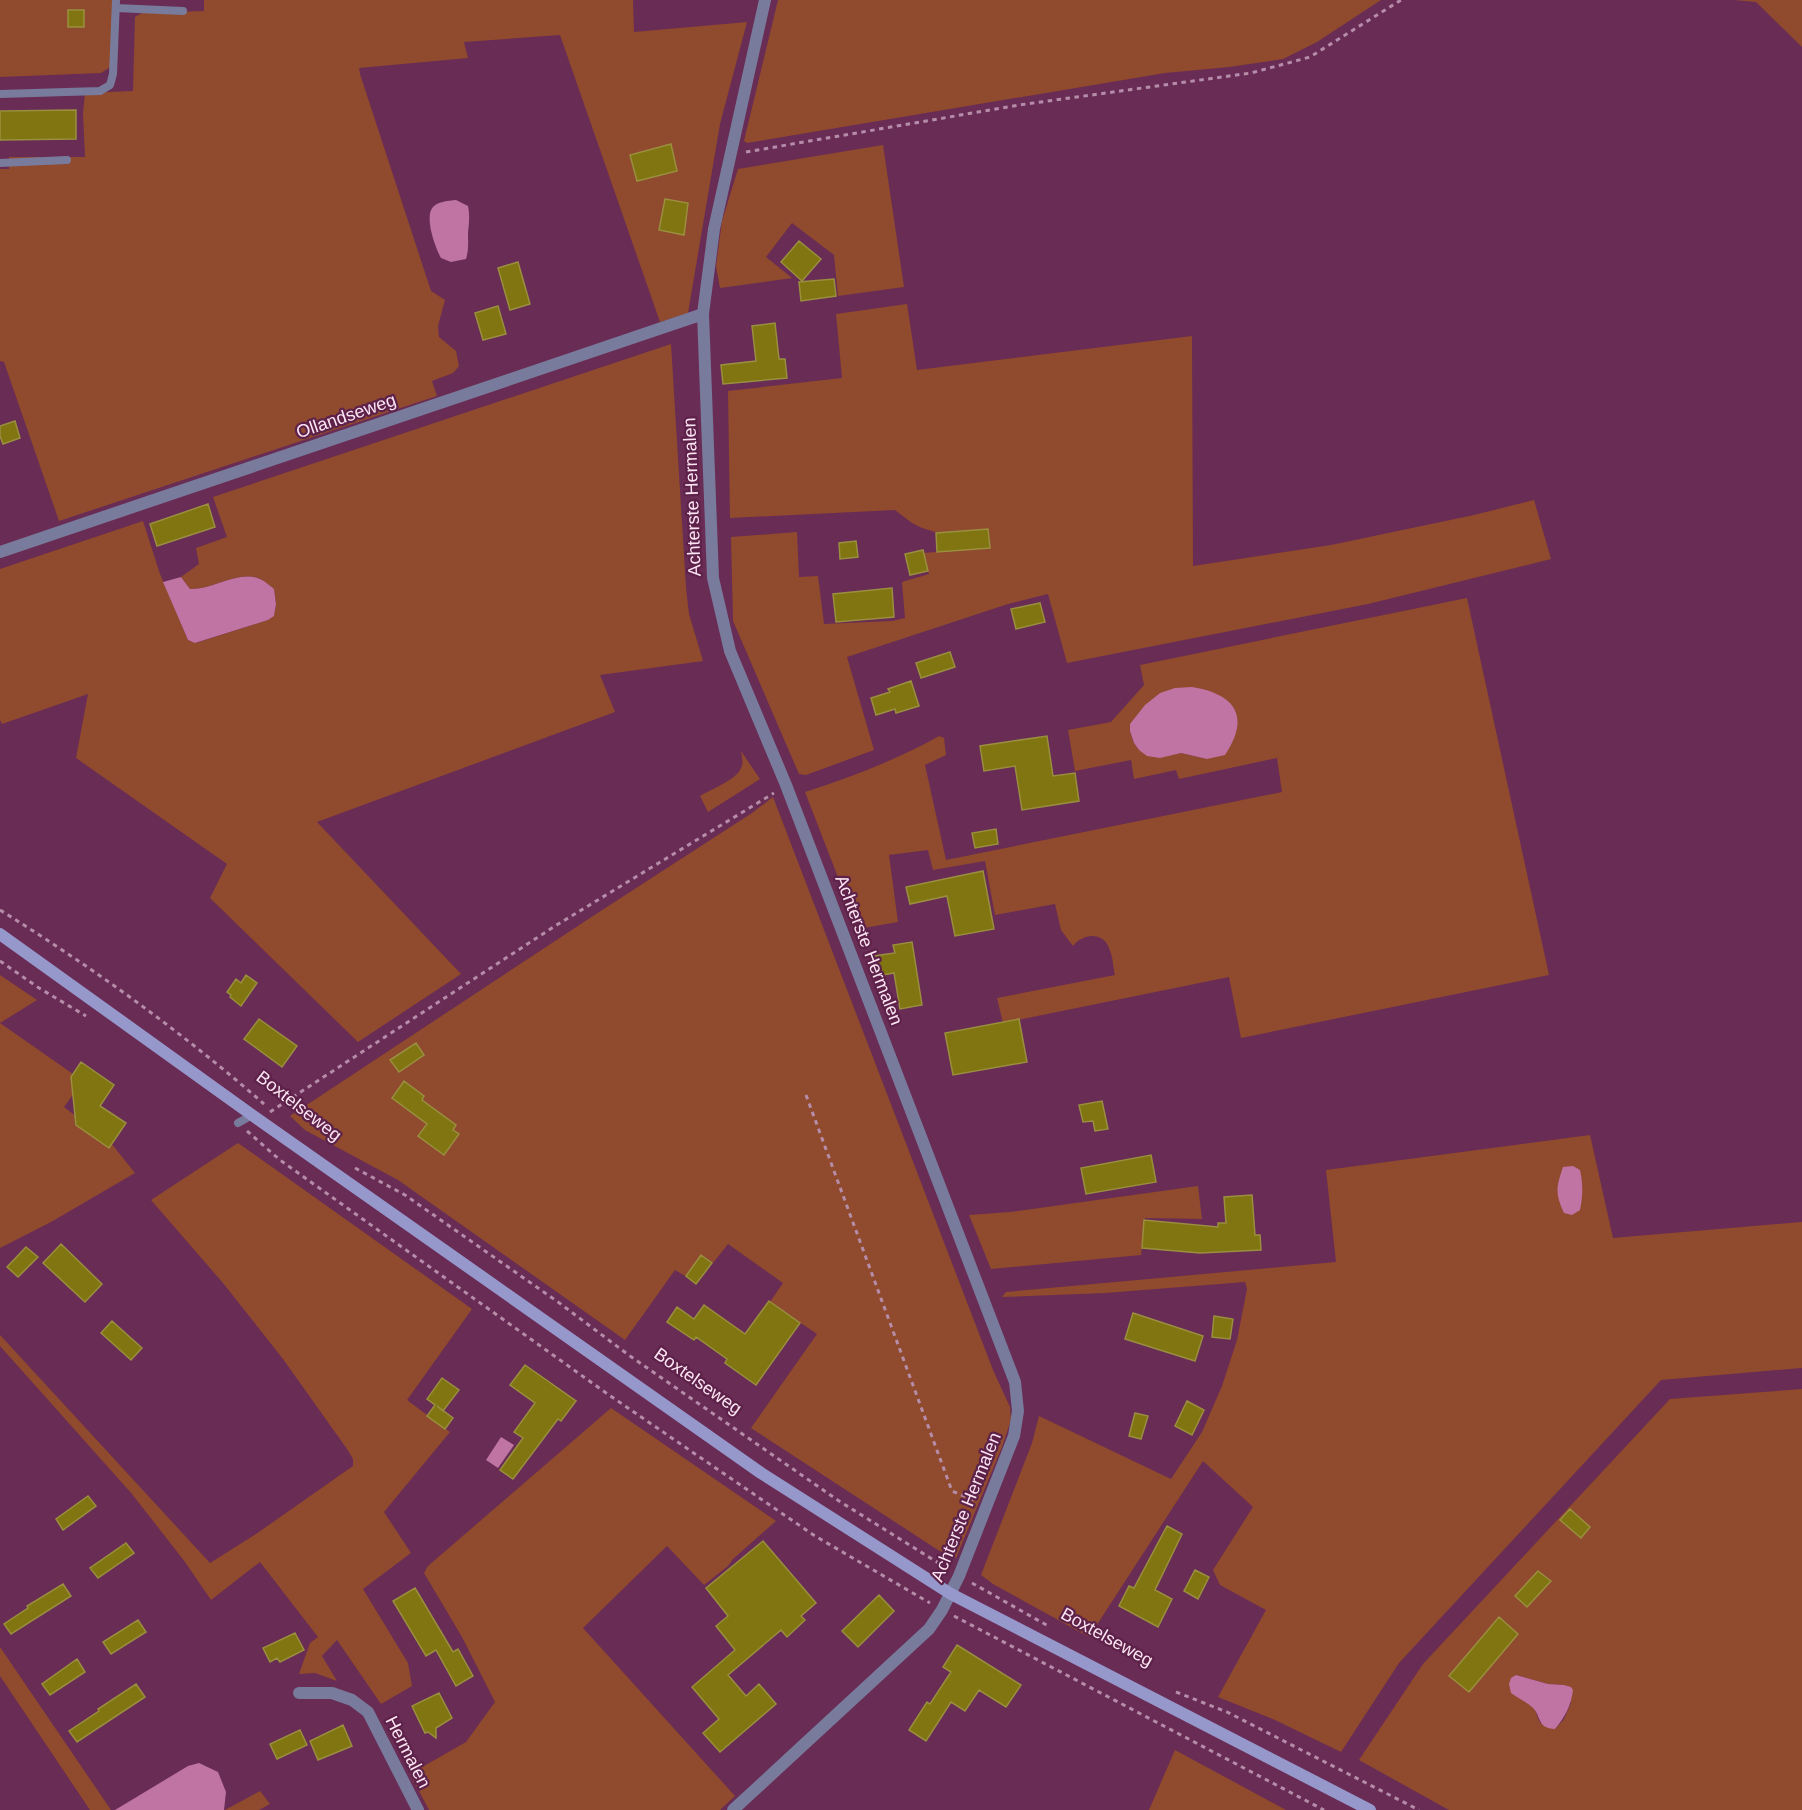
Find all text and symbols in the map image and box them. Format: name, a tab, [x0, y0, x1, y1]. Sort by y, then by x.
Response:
street label: Ollandseweg	[294, 390, 398, 442]
street label: Achterste Hermalen	[679, 417, 705, 577]
street label: Achterste Hermalen	[831, 872, 907, 1028]
street label: Boxtelseweg	[253, 1067, 345, 1145]
street label: Boxtelseweg	[650, 1344, 746, 1418]
street label: Achterste Hermalen	[927, 1430, 1005, 1584]
street label: Boxtelseweg	[1058, 1604, 1156, 1670]
street label: Hermalen	[381, 1713, 435, 1791]

